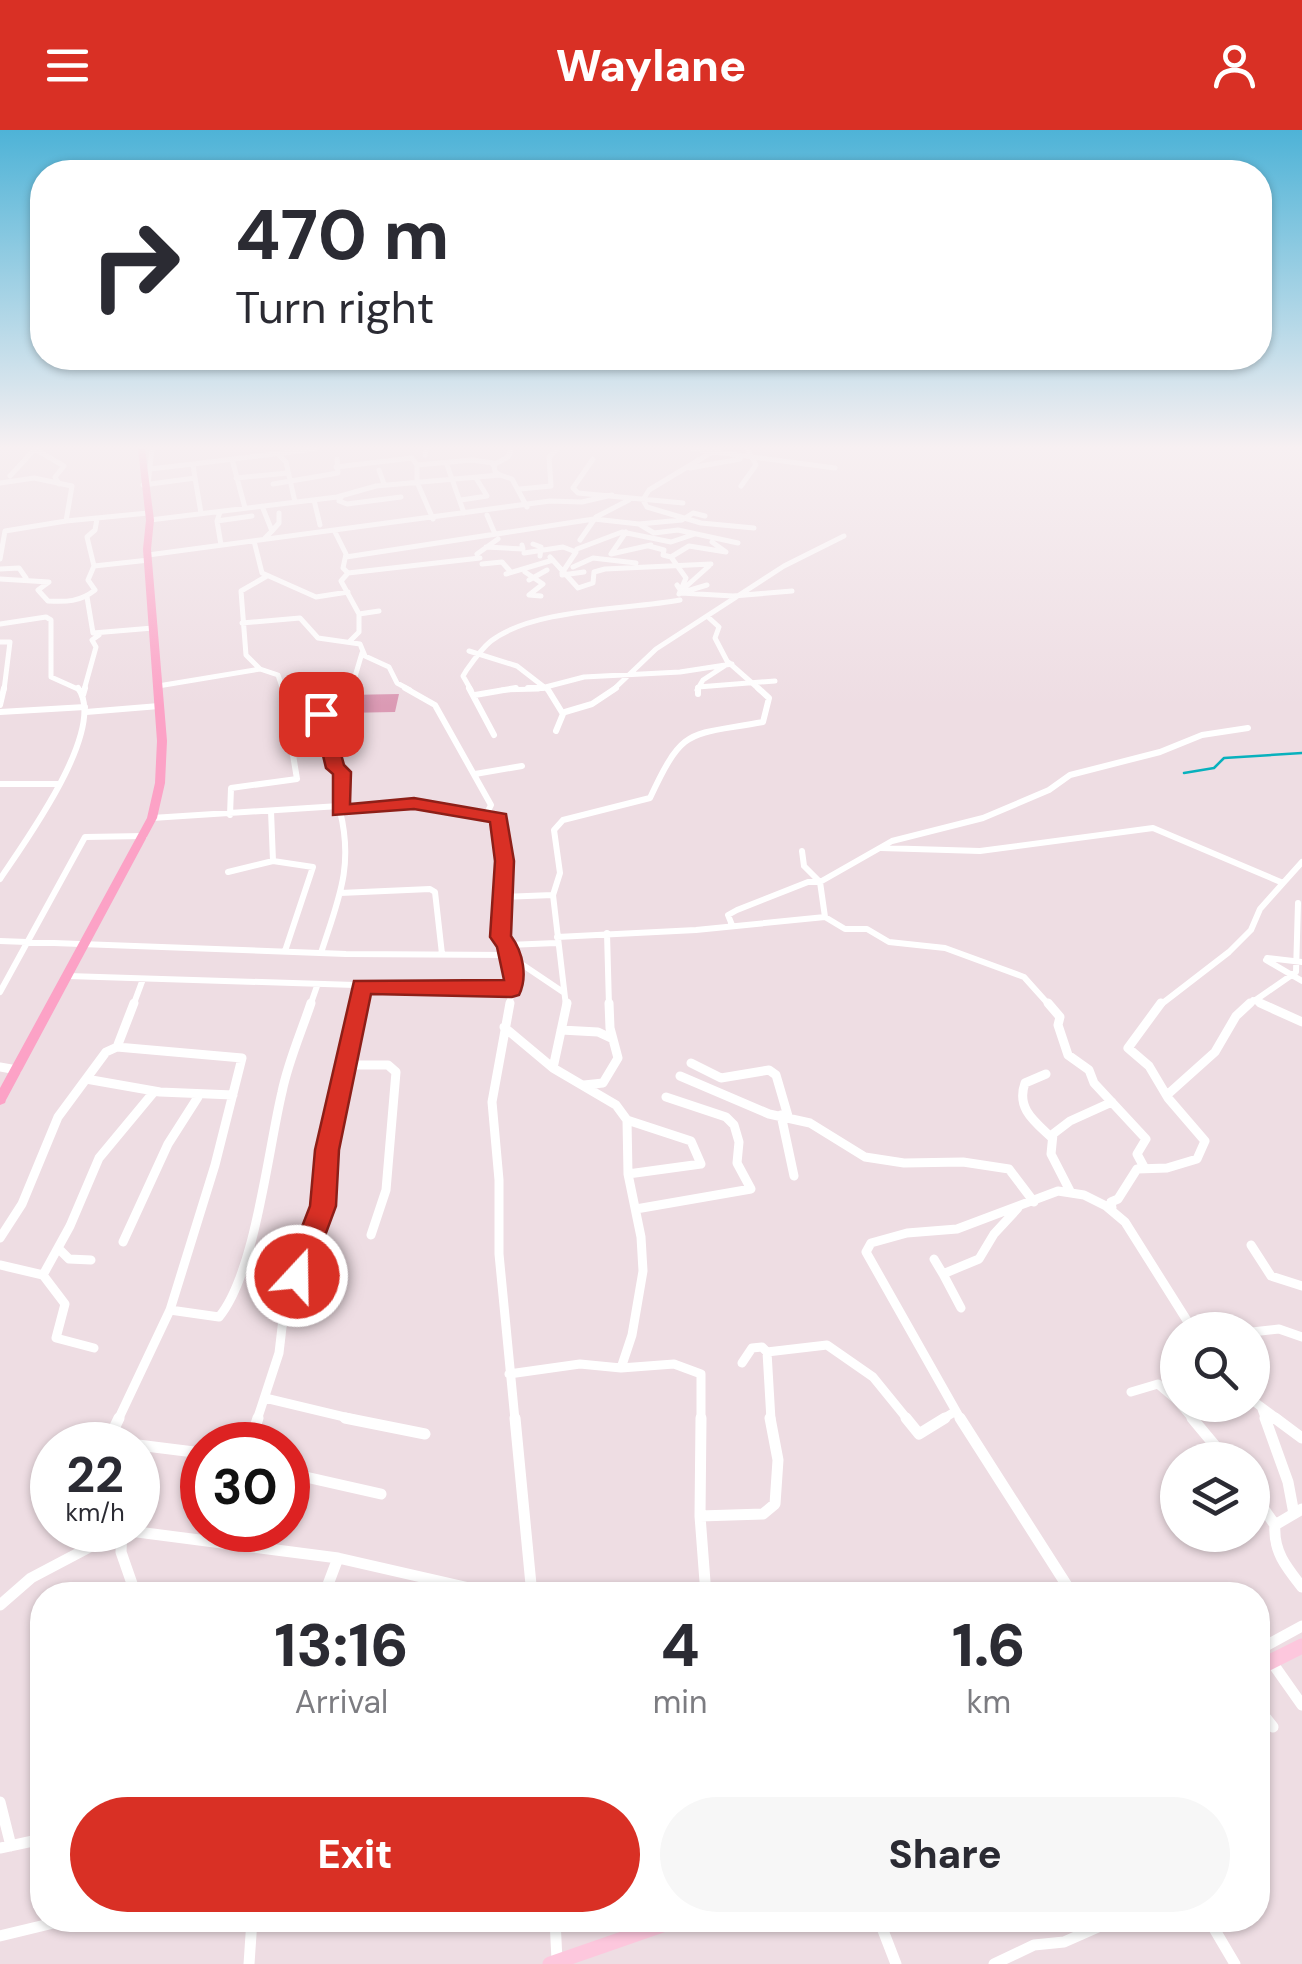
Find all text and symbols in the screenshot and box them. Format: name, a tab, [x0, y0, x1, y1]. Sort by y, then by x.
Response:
text: Waylane	[556, 36, 746, 95]
icon: menu	[40, 38, 95, 93]
icon: person	[1207, 38, 1262, 93]
text: 470 m	[235, 190, 449, 281]
icon: right	[70, 200, 200, 330]
text: Turn right	[235, 278, 434, 337]
pin	[279, 672, 364, 757]
icon: arrive	[294, 687, 349, 742]
position arrow	[245, 1224, 349, 1328]
map controls	[1160, 1312, 1270, 1552]
button: search	[1160, 1312, 1270, 1422]
speed limit sign: 30	[180, 1422, 310, 1552]
text: 22	[66, 1442, 124, 1508]
button: layers	[1160, 1442, 1270, 1552]
text: km/h	[65, 1496, 125, 1529]
text: 13:16	[274, 1606, 409, 1685]
text: 4	[660, 1606, 700, 1685]
text: 1.6	[952, 1606, 1026, 1685]
text: Arrival	[295, 1681, 388, 1723]
text: min	[653, 1681, 707, 1723]
text: km	[966, 1681, 1011, 1723]
button: Exit	[70, 1797, 640, 1912]
button: Share	[660, 1797, 1230, 1912]

